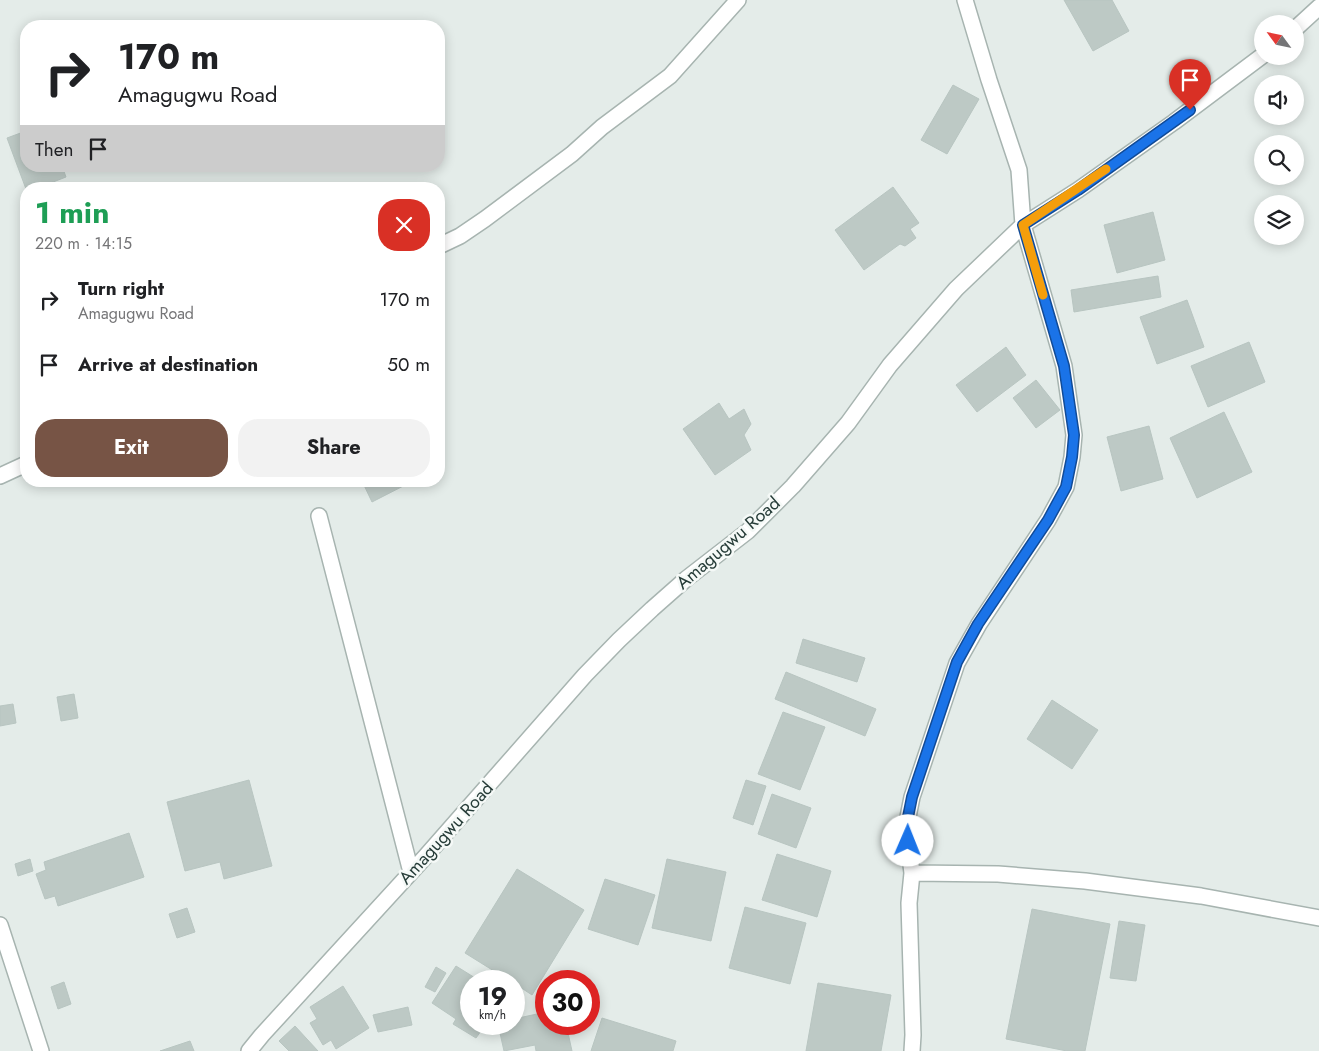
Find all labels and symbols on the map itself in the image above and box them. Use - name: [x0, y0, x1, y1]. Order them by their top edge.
- north arrow: [1254, 15, 1304, 65]
- pin: [1169, 59, 1211, 110]
- street label: Amagugwu Road: [670, 490, 786, 596]
- street label: Amagugwu Road: [393, 776, 499, 890]
- position arrow: [881, 814, 933, 866]
- speed limit sign: 30: [535, 970, 600, 1035]

